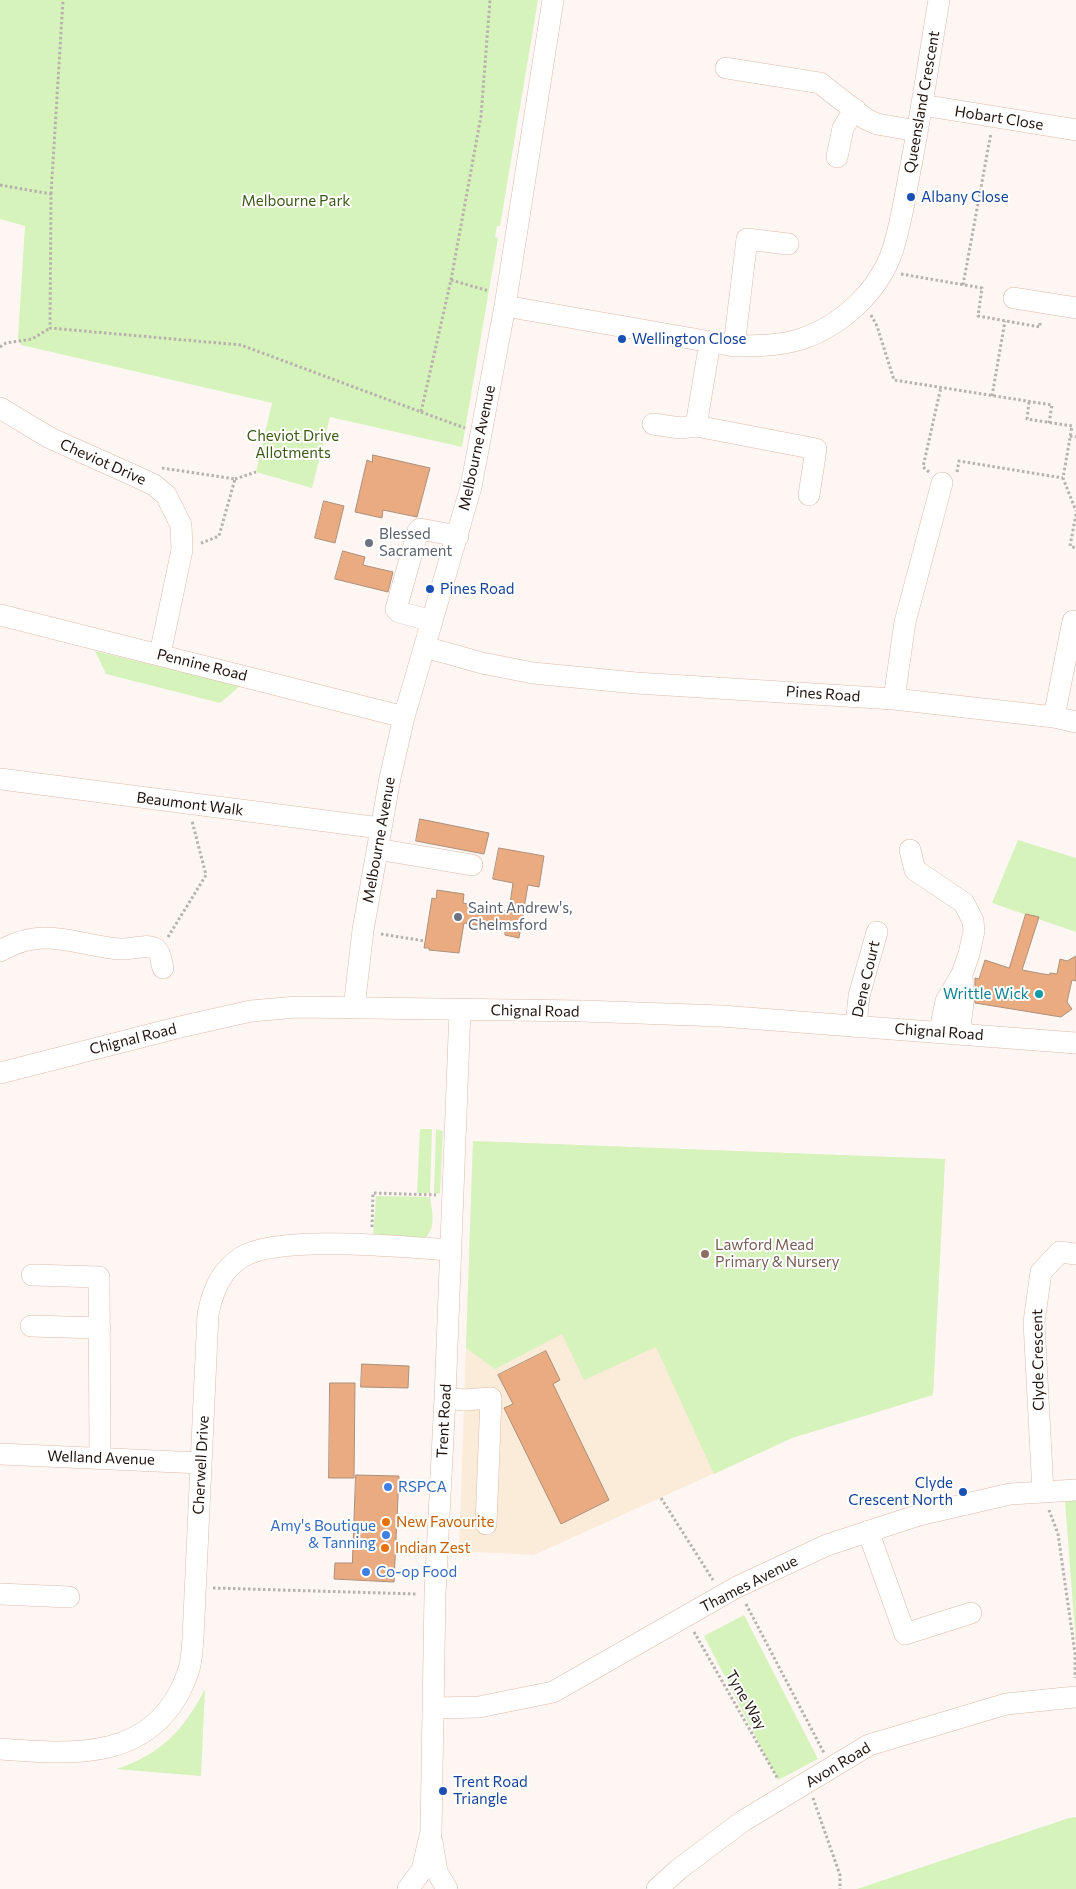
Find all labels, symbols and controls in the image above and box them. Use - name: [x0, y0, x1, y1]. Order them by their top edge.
- street label: Queensland Crescent: [901, 29, 943, 175]
- street label: Hobart Close: [953, 102, 1045, 134]
- place label: Albany Close: [921, 188, 1009, 206]
- marker: Albany Close: [905, 191, 917, 203]
- park label: Melbourne Park: [241, 192, 351, 210]
- place label: Wellington Close: [632, 330, 746, 348]
- marker: Wellington Close: [616, 333, 628, 345]
- street label: Melbourne Avenue: [455, 384, 499, 512]
- park label: Cheviot Drive Allotments: [247, 427, 339, 462]
- street label: Cheviot Drive: [57, 435, 149, 489]
- place label: Blessed Sacrament: [379, 525, 452, 560]
- marker: Blessed Sacrament: [363, 537, 375, 549]
- place label: Pines Road: [440, 580, 515, 598]
- marker: Pines Road: [424, 583, 436, 595]
- street label: Pennine Road: [155, 645, 249, 685]
- street label: Pines Road: [785, 682, 861, 706]
- street label: Melbourne Avenue: [359, 776, 399, 904]
- street label: Beaumont Walk: [135, 788, 245, 820]
- place label: Saint Andrew's, Chelmsford: [468, 899, 572, 934]
- marker: Saint Andrew's, Chelmsford: [452, 911, 464, 923]
- street label: Dene Court: [848, 939, 884, 1019]
- place label: Writtle Wick: [943, 985, 1029, 1003]
- marker: Writtle Wick: [1033, 988, 1045, 1000]
- street label: Chignal Road: [490, 1001, 580, 1021]
- street label: Chignal Road: [88, 1020, 178, 1058]
- street label: Chignal Road: [894, 1020, 984, 1044]
- place label: Lawford Mead Primary & Nursery: [715, 1236, 840, 1271]
- marker: Lawford Mead Primary & Nursery: [699, 1248, 711, 1260]
- street label: Clyde Crescent: [1028, 1309, 1048, 1411]
- street label: Trent Road: [433, 1383, 455, 1459]
- street label: Cherwell Drive: [189, 1415, 213, 1515]
- street label: Welland Avenue: [47, 1447, 155, 1469]
- place label: Clyde Crescent North: [848, 1474, 953, 1509]
- place label: RSPCA: [398, 1478, 447, 1496]
- marker: RSPCA: [382, 1481, 394, 1493]
- marker: Clyde Crescent North: [957, 1486, 969, 1498]
- place label: New Favourite: [396, 1513, 494, 1531]
- marker: New Favourite: [380, 1516, 392, 1528]
- place label: Amy's Boutique & Tanning: [270, 1517, 376, 1552]
- marker: Amy's Boutique & Tanning: [380, 1529, 392, 1541]
- place label: Indian Zest: [395, 1539, 471, 1557]
- marker: Indian Zest: [379, 1542, 391, 1554]
- street label: Thames Avenue: [697, 1552, 801, 1616]
- place label: Co-op Food: [376, 1563, 457, 1581]
- marker: Co-op Food: [360, 1566, 372, 1578]
- street label: Tyne Way: [722, 1667, 770, 1733]
- street label: Avon Road: [802, 1739, 874, 1791]
- place label: Trent Road Triangle: [453, 1773, 528, 1808]
- marker: Trent Road Triangle: [437, 1785, 449, 1797]

